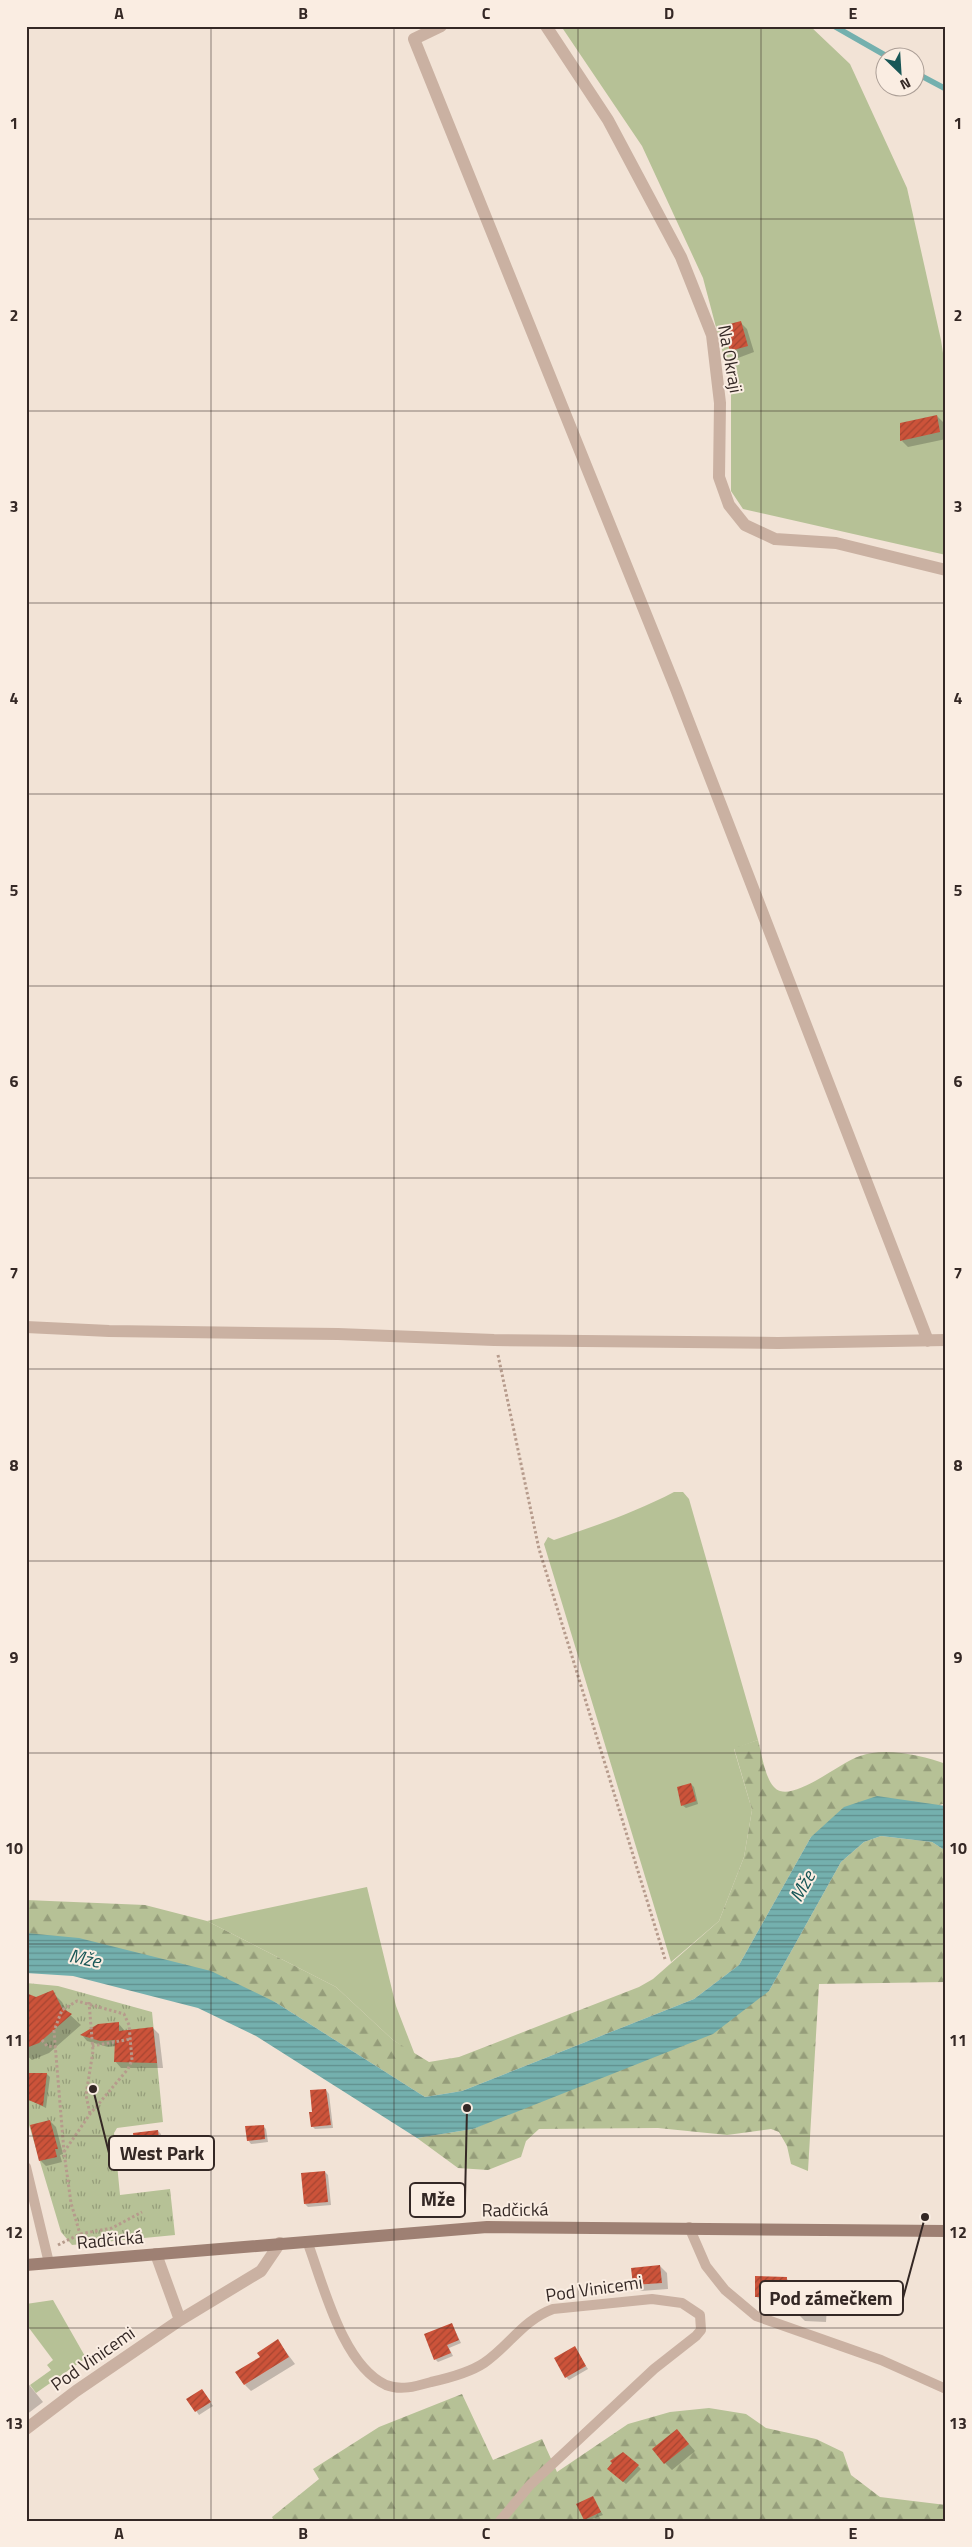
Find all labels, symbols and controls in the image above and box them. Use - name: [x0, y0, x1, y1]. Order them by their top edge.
- text: A: [114, 1, 124, 25]
- text: B: [298, 1, 308, 25]
- text: C: [482, 1, 491, 25]
- text: D: [664, 1, 674, 25]
- text: E: [849, 1, 858, 25]
- north arrow: [874, 48, 924, 98]
- text: N: [897, 73, 915, 96]
- text: 1: [10, 111, 18, 135]
- text: 1: [954, 111, 962, 135]
- text: 2: [10, 303, 18, 327]
- text: 2: [954, 303, 962, 327]
- street label: Na Okraji: [711, 323, 750, 395]
- text: 3: [10, 494, 18, 518]
- text: 3: [954, 494, 962, 518]
- text: 4: [10, 686, 19, 710]
- text: 4: [954, 686, 963, 710]
- text: 5: [10, 878, 19, 902]
- text: 5: [954, 878, 963, 902]
- text: 6: [10, 1069, 19, 1093]
- text: 6: [954, 1069, 963, 1093]
- text: 7: [10, 1261, 18, 1285]
- text: 7: [954, 1261, 962, 1285]
- text: 8: [10, 1453, 19, 1477]
- text: 8: [954, 1453, 963, 1477]
- text: 9: [10, 1645, 19, 1669]
- text: 9: [954, 1645, 963, 1669]
- text: 10: [5, 1836, 23, 1860]
- text: 10: [949, 1836, 967, 1860]
- water label: Mže: [781, 1864, 822, 1907]
- water label: Mže: [67, 1940, 104, 1975]
- text: 11: [5, 2028, 23, 2052]
- text: 11: [949, 2028, 967, 2052]
- callout: West Park: [109, 2136, 214, 2170]
- text: West Park: [120, 2138, 205, 2167]
- callout: Mže: [410, 2183, 465, 2217]
- text: Mže: [421, 2184, 456, 2213]
- street label: Radčická: [481, 2195, 549, 2224]
- text: 12: [5, 2220, 23, 2244]
- text: 12: [949, 2220, 967, 2244]
- street label: Radčická: [75, 2223, 144, 2256]
- street label: Pod Vinicemi: [544, 2268, 644, 2309]
- callout: Pod zámečkem: [760, 2281, 903, 2315]
- text: Pod zámečkem: [769, 2283, 893, 2312]
- street label: Pod Vinicemi: [45, 2320, 140, 2398]
- text: 13: [5, 2411, 23, 2435]
- text: 13: [949, 2411, 967, 2435]
- text: A: [114, 2521, 124, 2545]
- text: B: [298, 2521, 308, 2545]
- text: C: [482, 2521, 491, 2545]
- text: D: [664, 2521, 674, 2545]
- text: E: [849, 2521, 858, 2545]

